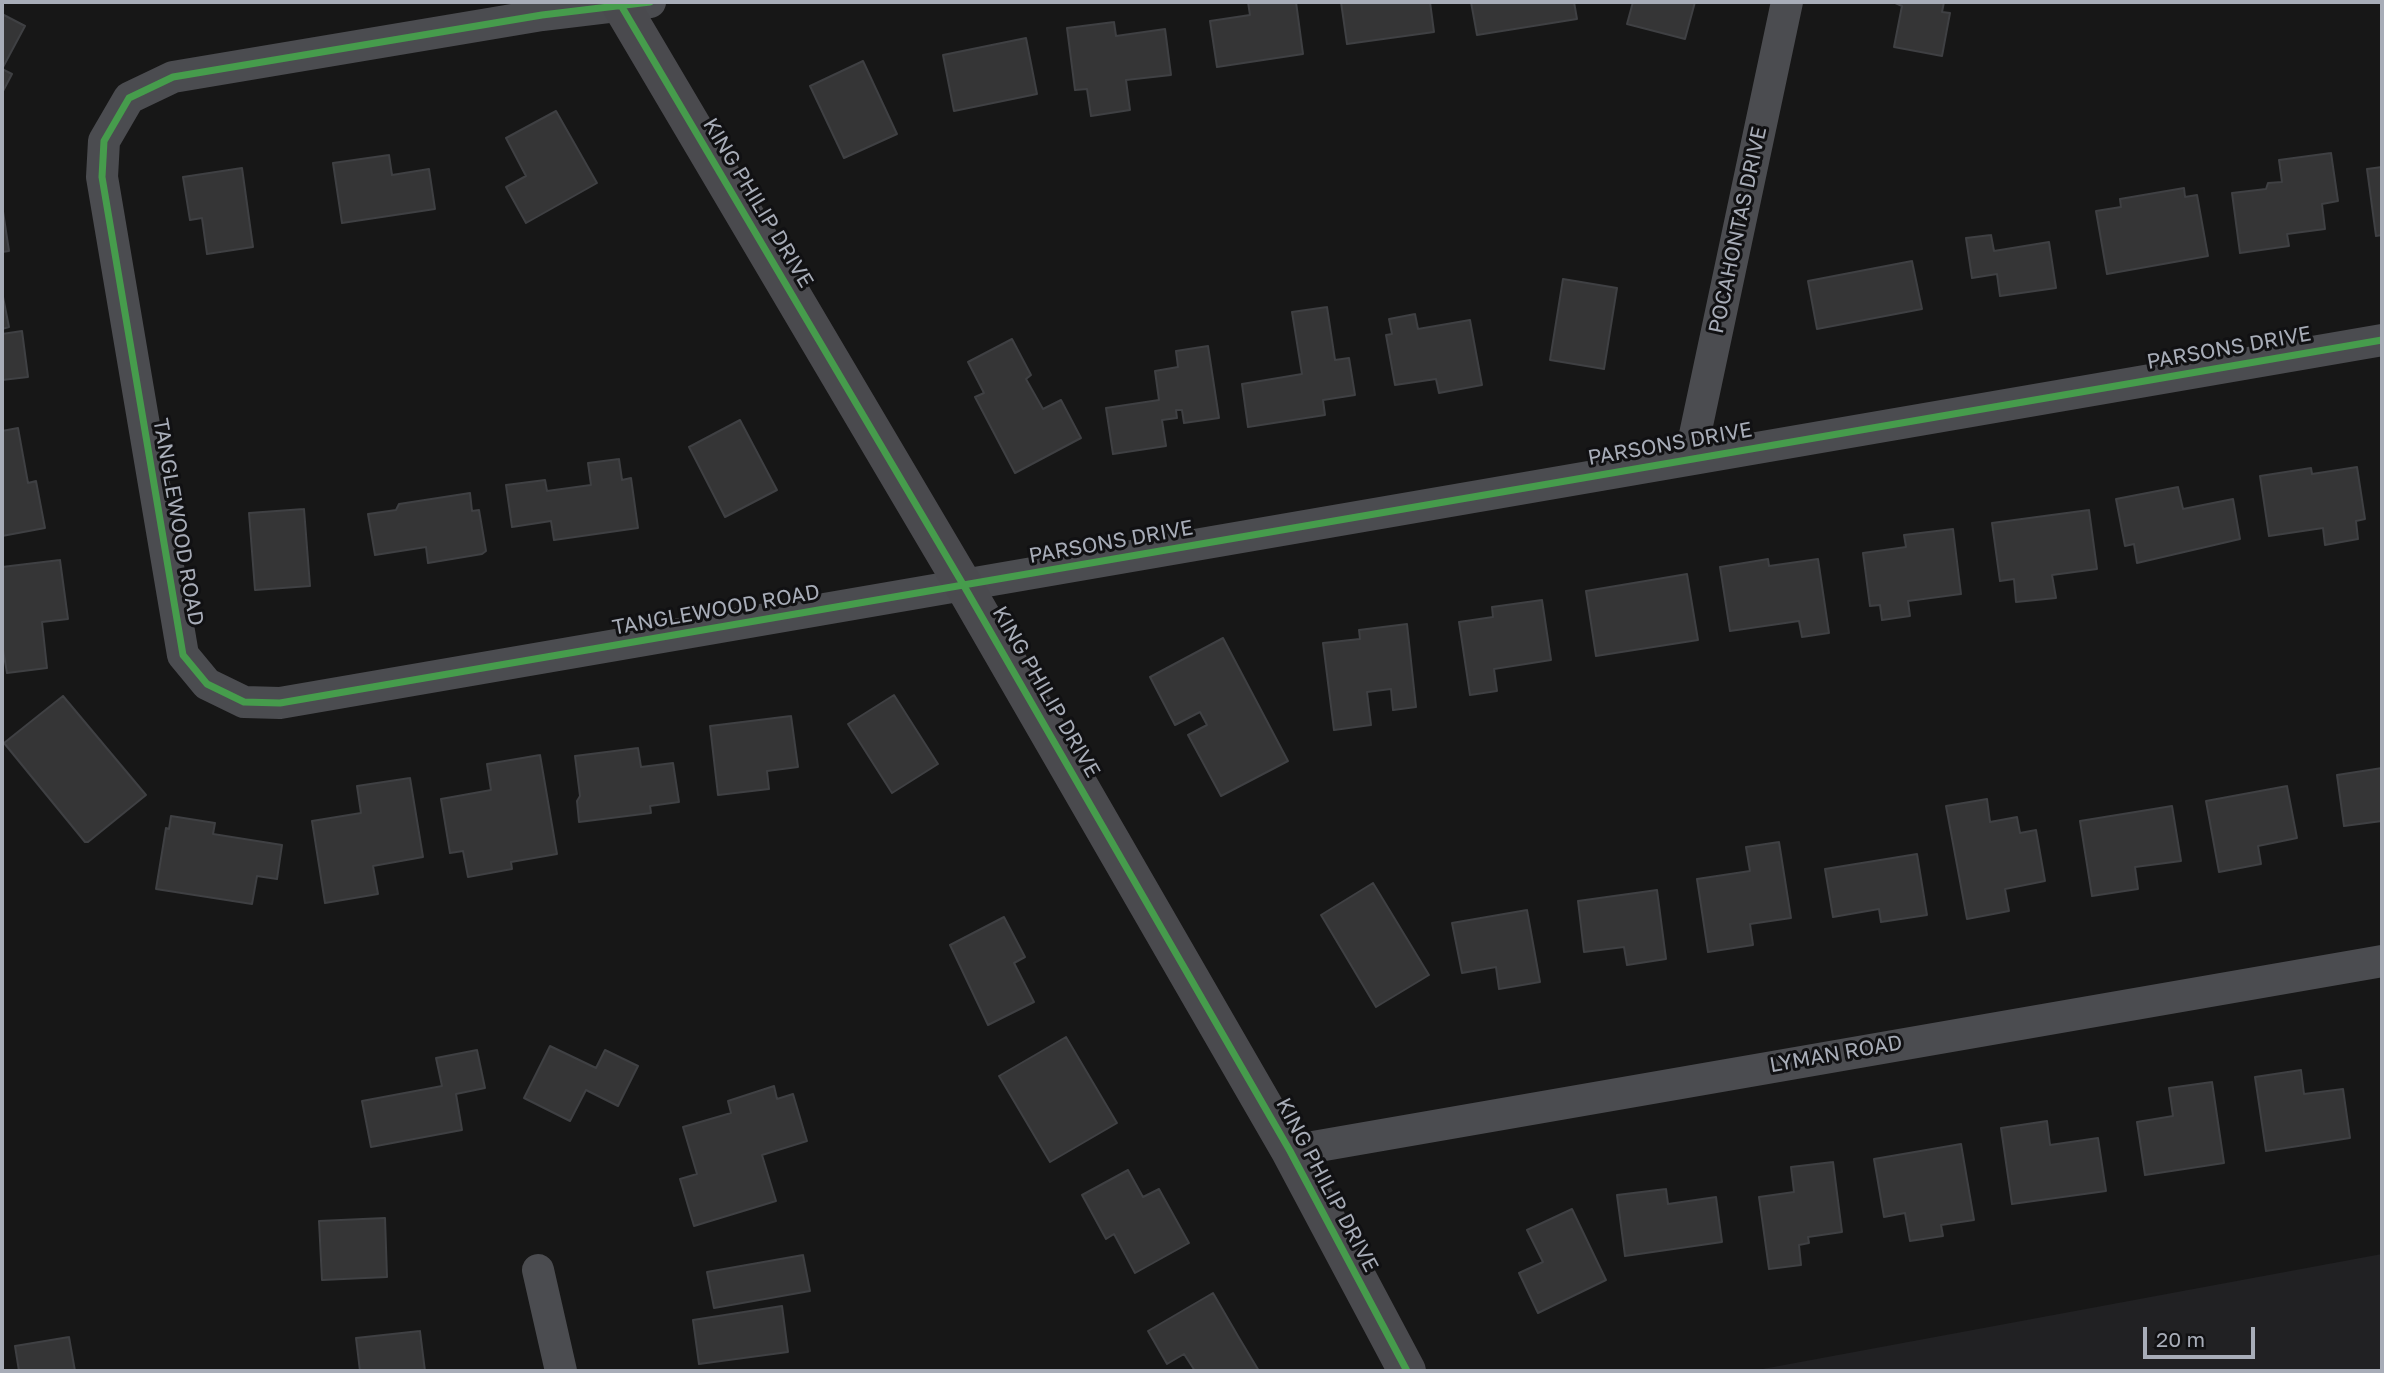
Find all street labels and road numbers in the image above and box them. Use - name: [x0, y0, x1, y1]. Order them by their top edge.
- street label: KING PHILIP DRIVE: [697, 114, 819, 292]
- street label: POCAHONTAS DRIVE: [1704, 124, 1772, 336]
- street label: PARSONS DRIVE: [2145, 321, 2313, 375]
- street label: TANGLEWOOD ROAD: [147, 416, 209, 628]
- street label: PARSONS DRIVE: [1586, 417, 1754, 471]
- street label: PARSONS DRIVE: [1027, 515, 1195, 569]
- street label: TANGLEWOOD ROAD: [610, 579, 822, 641]
- street label: KING PHILIP DRIVE: [987, 602, 1105, 782]
- street label: LYMAN ROAD: [1768, 1030, 1904, 1078]
- street label: KING PHILIP DRIVE: [1270, 1094, 1384, 1276]

